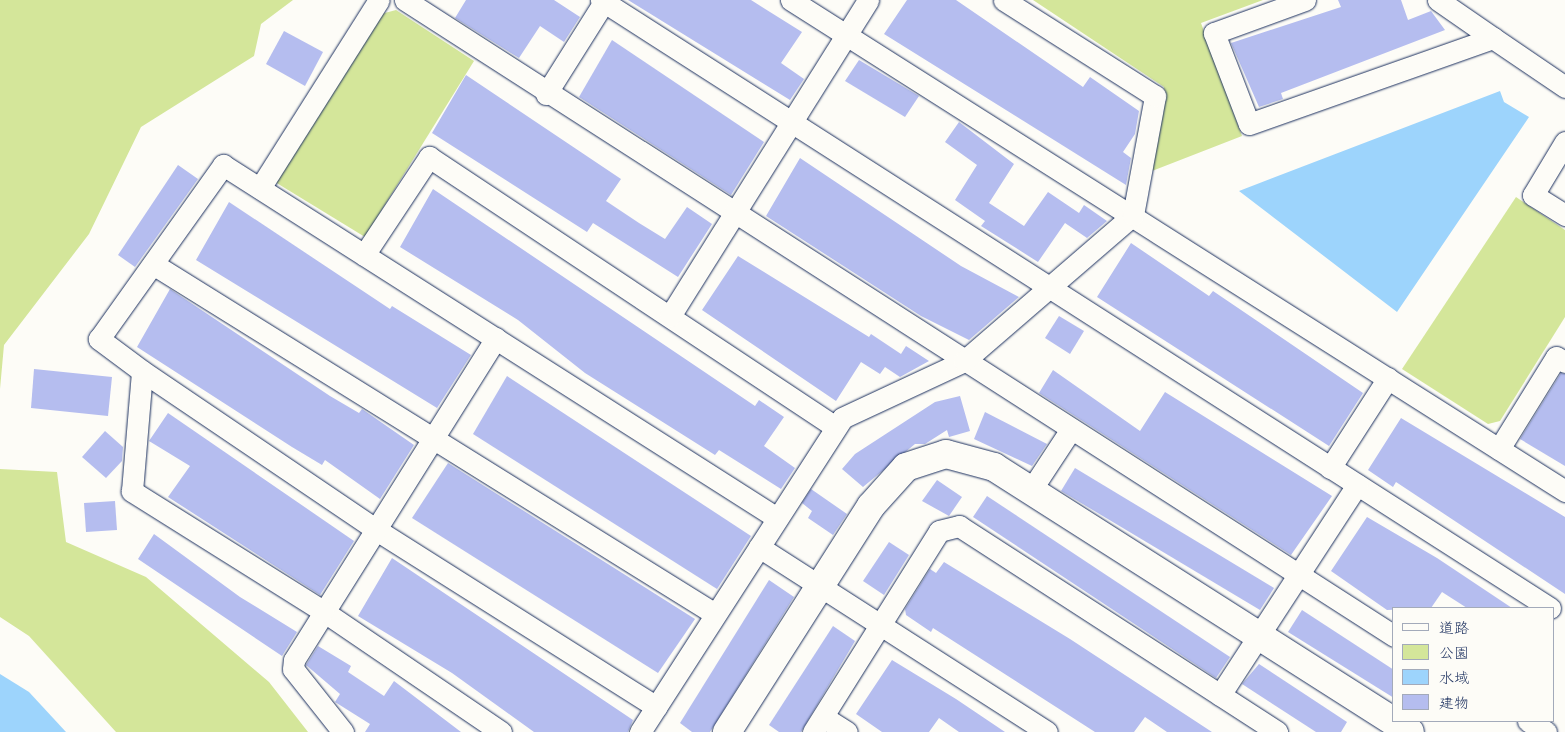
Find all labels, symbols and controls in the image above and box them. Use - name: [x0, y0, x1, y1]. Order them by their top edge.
- legend: [1392, 607, 1555, 722]
- text: 道路: [1439, 617, 1469, 638]
- text: 公園: [1439, 642, 1469, 663]
- text: 水域: [1439, 667, 1469, 688]
- text: 建物: [1439, 692, 1469, 713]

